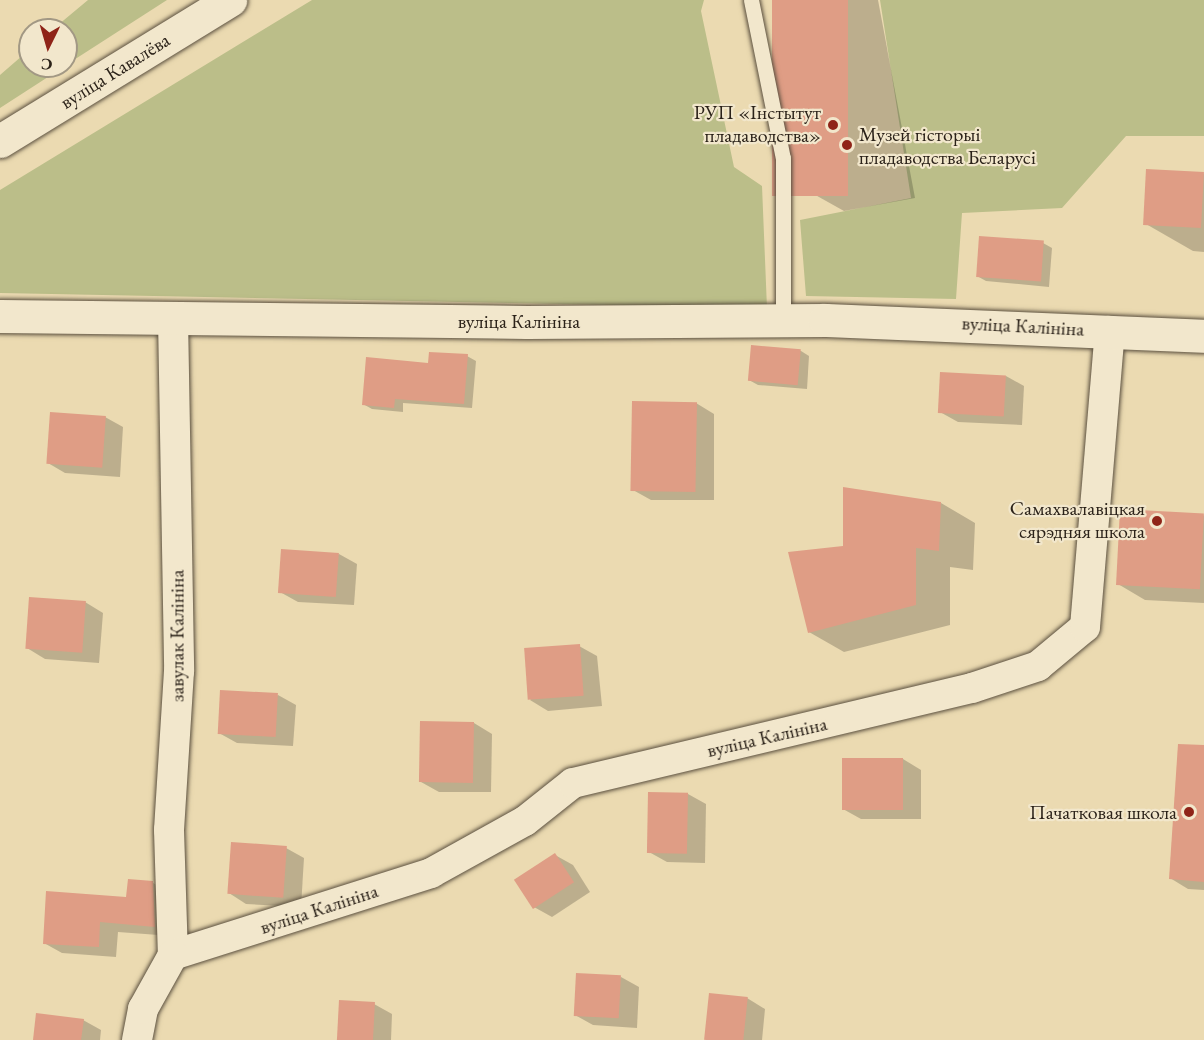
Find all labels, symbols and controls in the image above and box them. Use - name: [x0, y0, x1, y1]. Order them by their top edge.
- north arrow: [18, 18, 78, 78]
- street label: вуліца Кавалёва: [56, 28, 174, 114]
- text: С: [40, 53, 53, 75]
- place label: РУП «Інстытут пладаводства»: [694, 101, 821, 148]
- marker: РУП «Інстытут пладаводства»: [826, 118, 840, 132]
- place label: Музей гісторыі пладаводства Беларусі: [859, 122, 1036, 169]
- marker: Музей гісторыі пладаводства Беларусі: [840, 138, 854, 152]
- street label: вуліца Калініна: [458, 309, 580, 333]
- street label: вуліца Калініна: [961, 311, 1085, 341]
- place label: Самахвалавіцкая сярэдняя школа: [1010, 497, 1145, 544]
- marker: Самахвалавіцкая сярэдняя школа: [1150, 514, 1164, 528]
- street label: завулак Калініна: [165, 570, 189, 702]
- street label: вуліца Калініна: [705, 712, 829, 762]
- place label: Пачатковая школа: [1029, 800, 1177, 824]
- marker: Пачатковая школа: [1182, 805, 1196, 819]
- street label: вуліца Калініна: [257, 879, 381, 939]

